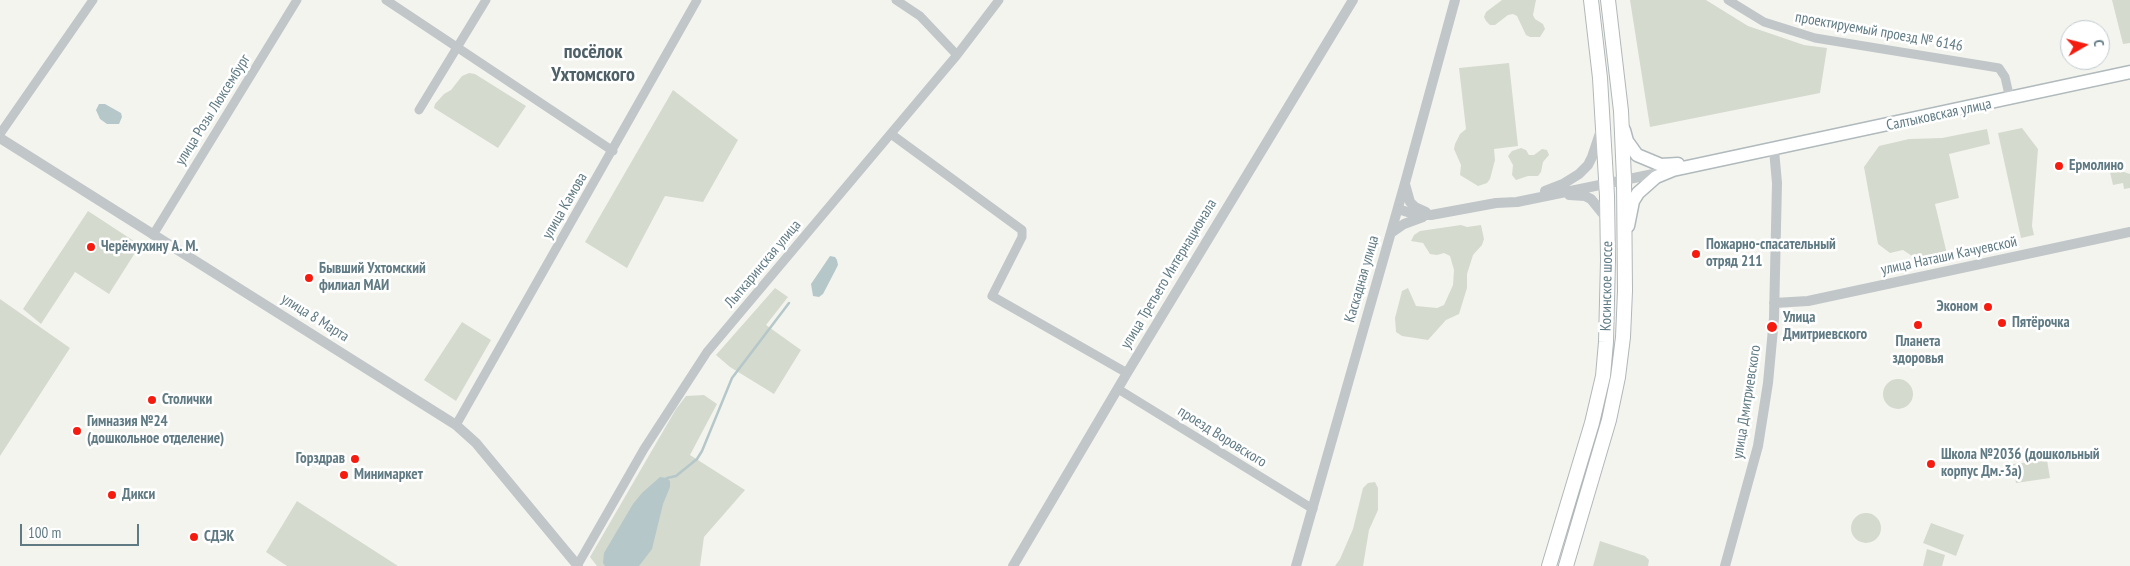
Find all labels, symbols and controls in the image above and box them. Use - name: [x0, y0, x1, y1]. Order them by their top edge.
- street label: проектируемый проезд № 6146: [1794, 8, 1964, 56]
- north arrow: [2060, 20, 2110, 70]
- text: С: [2090, 39, 2108, 47]
- district label: посёлок Ухтомского: [551, 40, 635, 87]
- street label: улица Розы Люксембург: [172, 51, 254, 169]
- street label: Салтыковская улица: [1885, 95, 1993, 135]
- place label: Ермолино: [2069, 157, 2124, 175]
- marker: Ермолино: [2053, 160, 2065, 172]
- street label: улица Камова: [539, 170, 591, 242]
- street label: улица Третьего Интернационала: [1117, 196, 1221, 352]
- street label: Лыткаринская улица: [721, 217, 805, 311]
- street label: улица Наташи Качуевской: [1879, 233, 2019, 279]
- street label: Каскадная улица: [1341, 234, 1383, 324]
- place label: Пожарно-спасательный отряд 211: [1706, 236, 1836, 271]
- place label: Черёмухину А. М.: [101, 238, 199, 256]
- marker: Черёмухину А. М.: [85, 241, 97, 253]
- street label: Косинское шоссе: [1597, 241, 1617, 331]
- marker: Пожарно-спасательный отряд 211: [1690, 248, 1702, 260]
- place label: Бывший Ухтомский филиал МАИ: [319, 260, 426, 295]
- marker: Бывший Ухтомский филиал МАИ: [303, 272, 315, 284]
- street label: улица 8 Марта: [278, 290, 352, 346]
- place label: Эконом: [1937, 298, 1978, 316]
- marker: Эконом: [1982, 301, 1994, 313]
- place label: Улица Дмитриевского: [1783, 309, 1867, 344]
- place label: Пятёрочка: [2012, 314, 2070, 332]
- marker: Пятёрочка: [1996, 317, 2008, 329]
- marker: Планета здоровья: [1912, 319, 1924, 331]
- marker: Улица Дмитриевского: [1765, 320, 1779, 334]
- place label: Планета здоровья: [1892, 333, 1944, 368]
- street label: улица Дмитриевского: [1729, 344, 1765, 460]
- place label: Столички: [162, 391, 212, 409]
- marker: Столички: [146, 394, 158, 406]
- street label: проезд Воровского: [1174, 402, 1270, 472]
- place label: Гимназия №24 (дошкольное отделение): [87, 413, 224, 448]
- marker: Гимназия №24 (дошкольное отделение): [71, 425, 83, 437]
- place label: Школа №2036 (дошкольный корпус Дм.-3а): [1941, 446, 2100, 481]
- place label: Горздрав: [296, 450, 345, 468]
- marker: Горздрав: [349, 453, 361, 465]
- marker: Школа №2036 (дошкольный корпус Дм.-3а): [1925, 458, 1937, 470]
- place label: Минимаркет: [354, 466, 423, 484]
- marker: Минимаркет: [338, 469, 350, 481]
- place label: Дикси: [122, 486, 155, 504]
- marker: Дикси: [106, 489, 118, 501]
- scale bar: [22, 514, 141, 546]
- text: 100 m: [28, 523, 61, 542]
- place label: СДЭК: [204, 528, 234, 546]
- marker: СДЭК: [188, 531, 200, 543]

